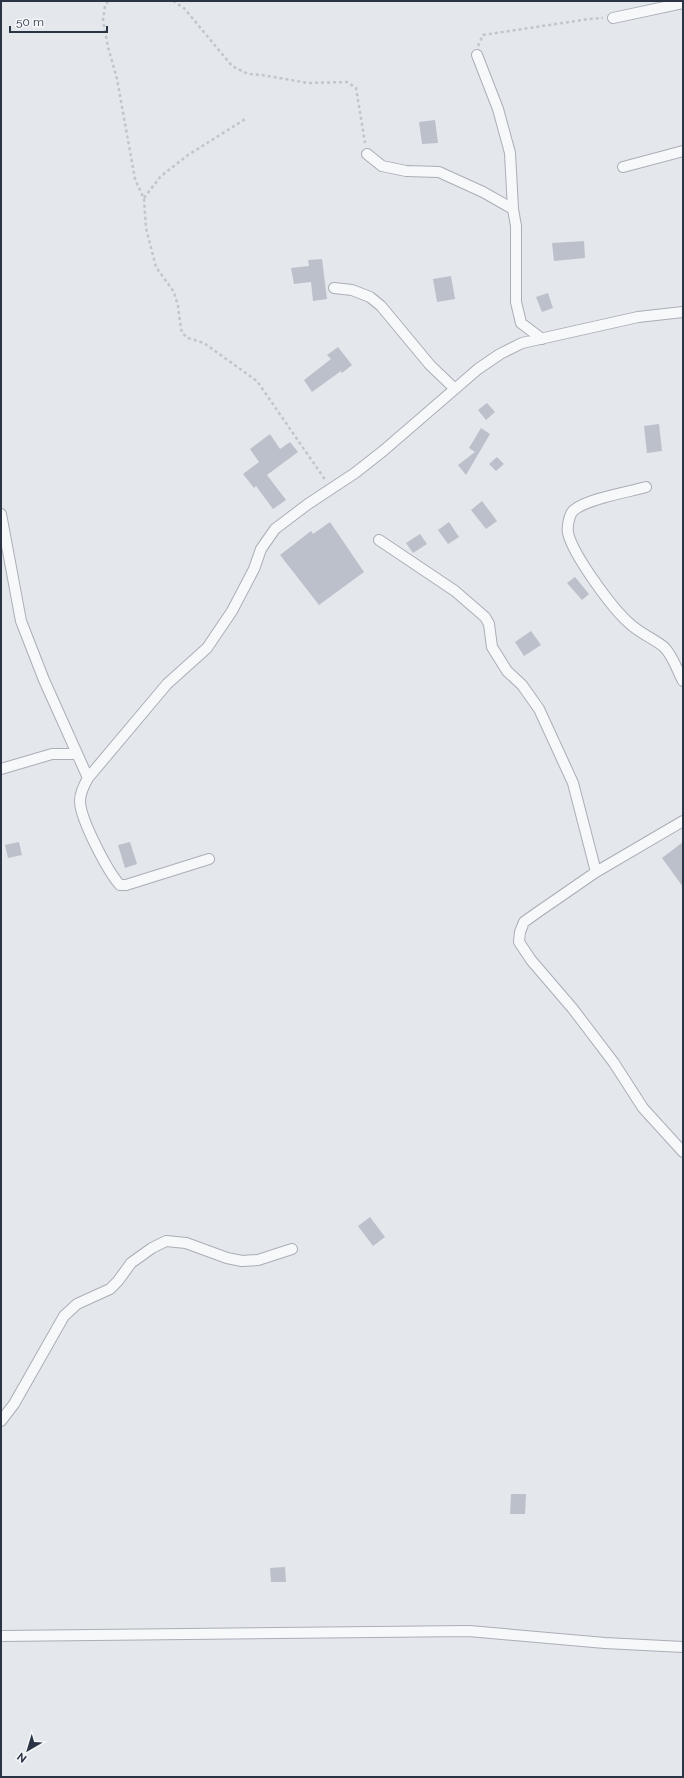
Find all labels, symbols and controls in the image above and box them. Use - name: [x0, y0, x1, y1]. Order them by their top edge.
- scale bar: [10, 8, 107, 34]
- text: 50 m: [16, 15, 44, 29]
- north arrow: [8, 1730, 48, 1770]
- text: N: [15, 1750, 29, 1765]

